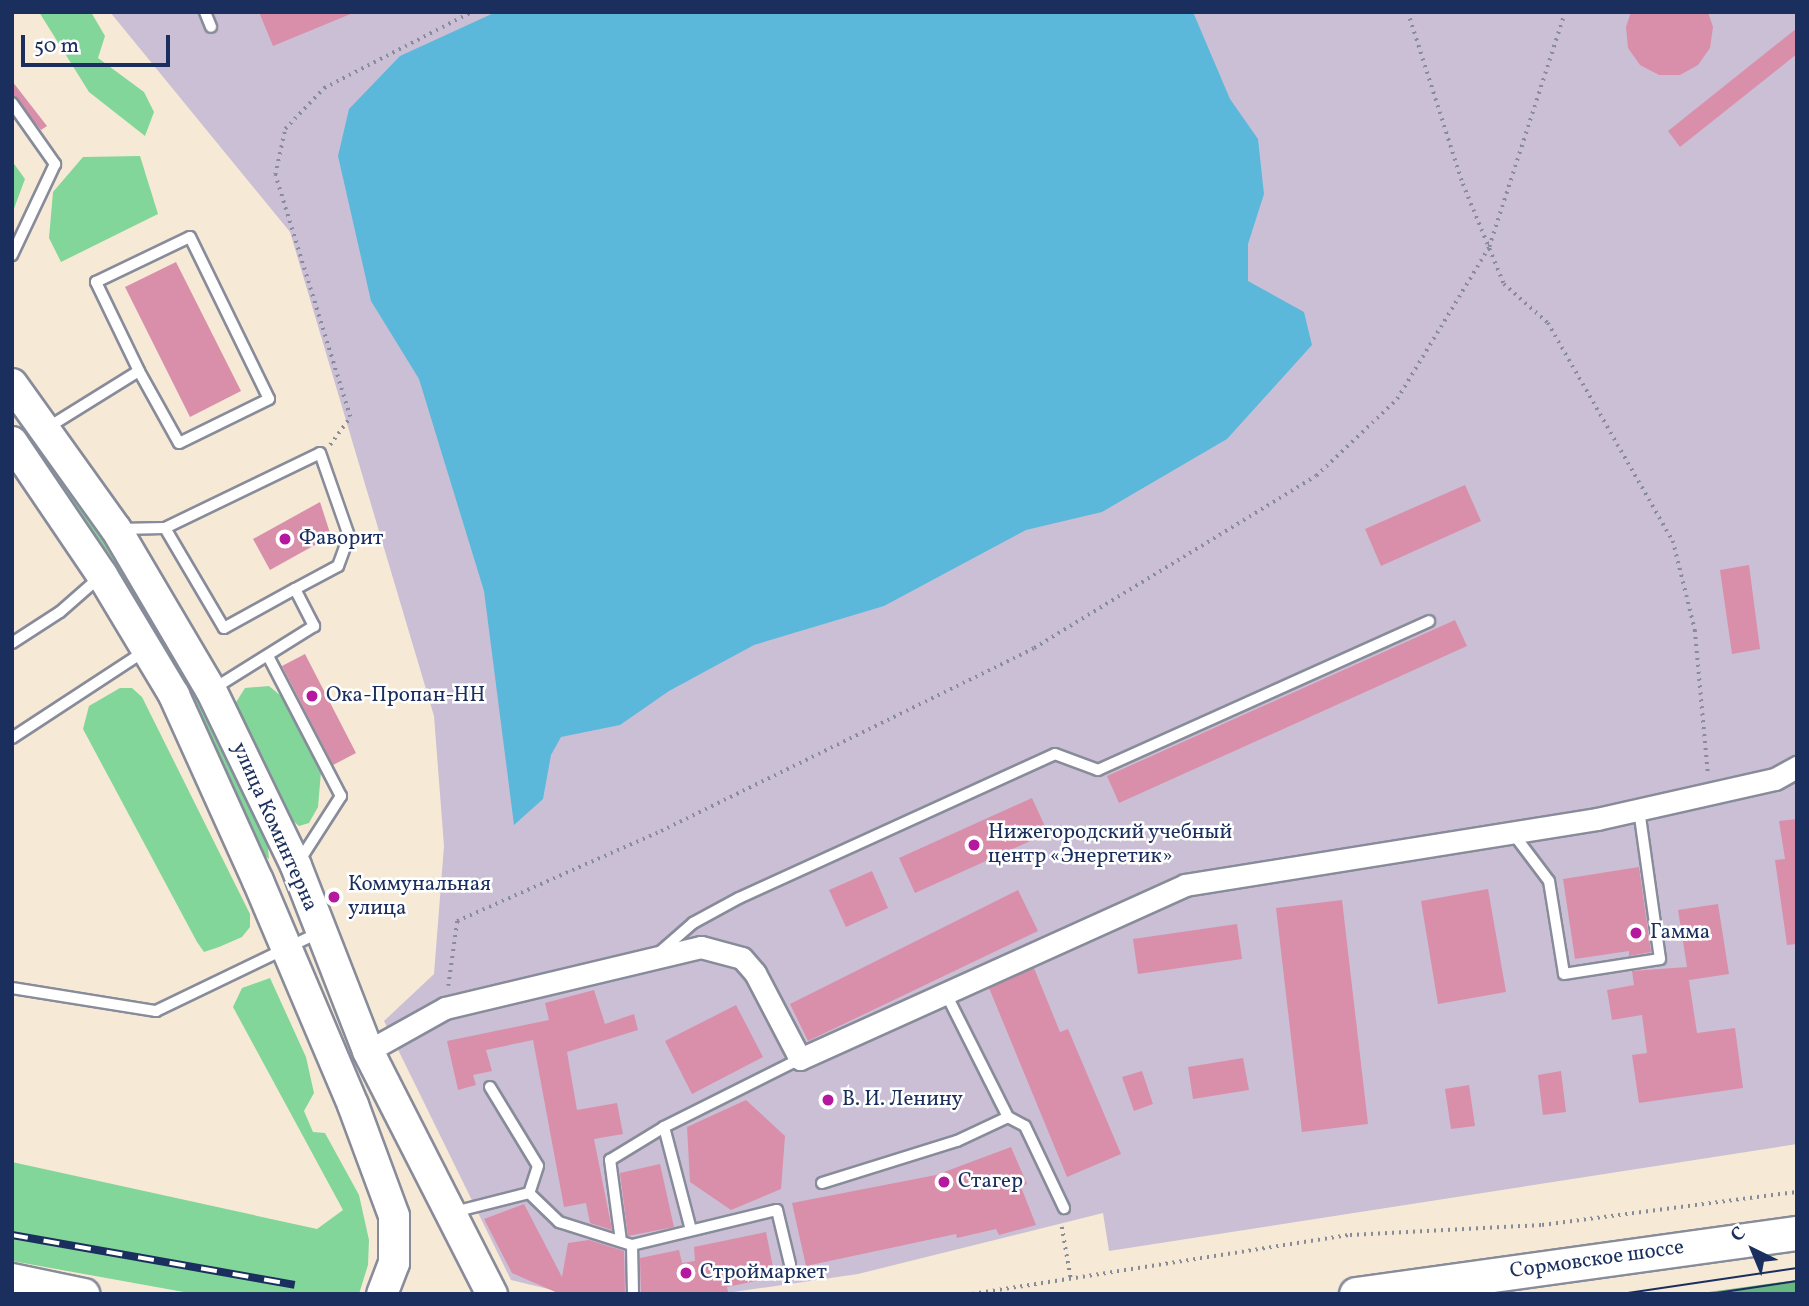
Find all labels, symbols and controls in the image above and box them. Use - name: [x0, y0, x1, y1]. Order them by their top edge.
- scale bar: [24, 21, 173, 65]
- text: 50 m: [34, 32, 79, 61]
- place label: Фаворит: [299, 526, 383, 552]
- marker: Фаворит: [277, 531, 293, 547]
- place label: Ока-Пропан-НН: [326, 683, 485, 709]
- marker: Ока-Пропан-НН: [304, 688, 320, 704]
- street label: улица Коминтерна: [225, 738, 323, 916]
- place label: Нижегородский учебный центр «Энергетик»: [988, 820, 1233, 870]
- marker: Нижегородский учебный центр «Энергетик»: [966, 837, 982, 853]
- place label: Коммунальная улица: [348, 872, 491, 922]
- marker: Коммунальная улица: [326, 889, 342, 905]
- place label: Гамма: [1650, 920, 1710, 946]
- marker: Гамма: [1628, 925, 1644, 941]
- place label: В. И. Ленину: [842, 1087, 963, 1113]
- marker: В. И. Ленину: [820, 1092, 836, 1108]
- place label: Стагер: [958, 1169, 1023, 1195]
- marker: Стагер: [936, 1174, 952, 1190]
- north arrow: [1718, 1215, 1788, 1285]
- text: С: [1725, 1221, 1752, 1248]
- street label: Сормовское шоссе: [1508, 1235, 1686, 1285]
- place label: Строймаркет: [700, 1260, 827, 1286]
- marker: Строймаркет: [678, 1265, 694, 1281]

